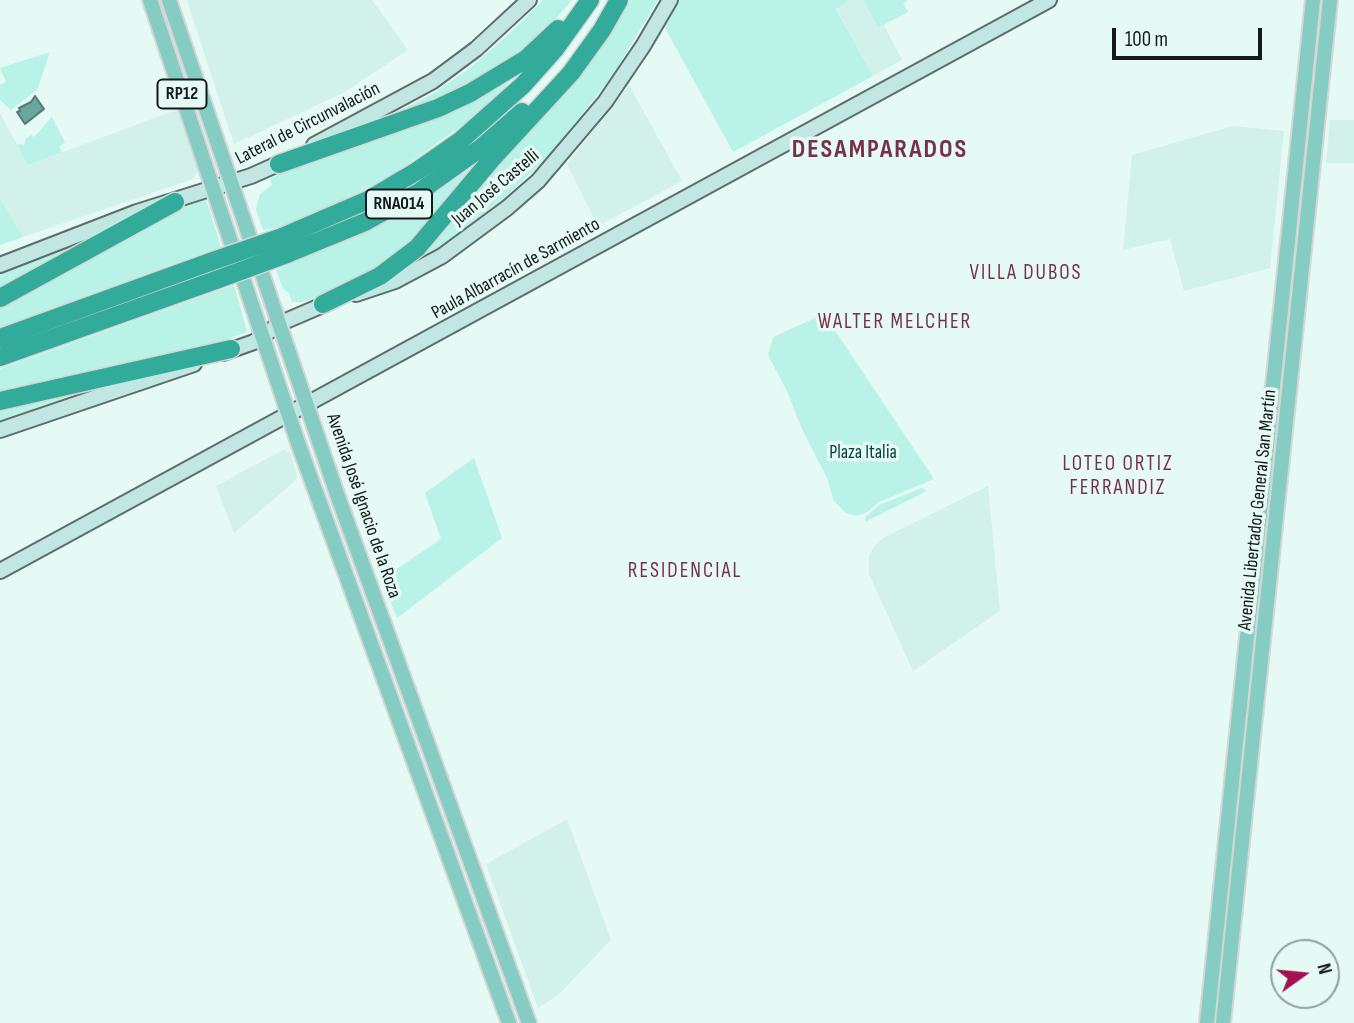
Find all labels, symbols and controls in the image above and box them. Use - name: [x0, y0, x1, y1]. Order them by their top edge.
- scale bar: [1116, 14, 1266, 58]
- text: 100 m: [1125, 27, 1168, 52]
- street label: Lateral de Circunvalación: [232, 78, 384, 170]
- road number: RP12: [158, 80, 206, 108]
- district label: DESAMPARADOS: [793, 134, 967, 166]
- street label: Juan José Castelli: [448, 145, 544, 231]
- road number: RNA014: [366, 190, 432, 218]
- street label: Paula Albarracín de Sarmiento: [428, 213, 604, 325]
- district label: VILLA DUBOS: [971, 261, 1081, 287]
- district label: WALTER MELCHER: [819, 310, 971, 336]
- street label: Avenida Libertador General San Martín: [1234, 388, 1282, 632]
- street label: Avenida José Ignacio de la Roza: [321, 411, 405, 601]
- park label: Plaza Italia: [829, 442, 897, 464]
- district label: LOTEO ORTIZ FERRANDIZ: [1064, 452, 1172, 502]
- district label: RESIDENCIAL: [629, 559, 741, 585]
- north arrow: [1270, 939, 1340, 1009]
- text: N: [1311, 961, 1336, 977]

